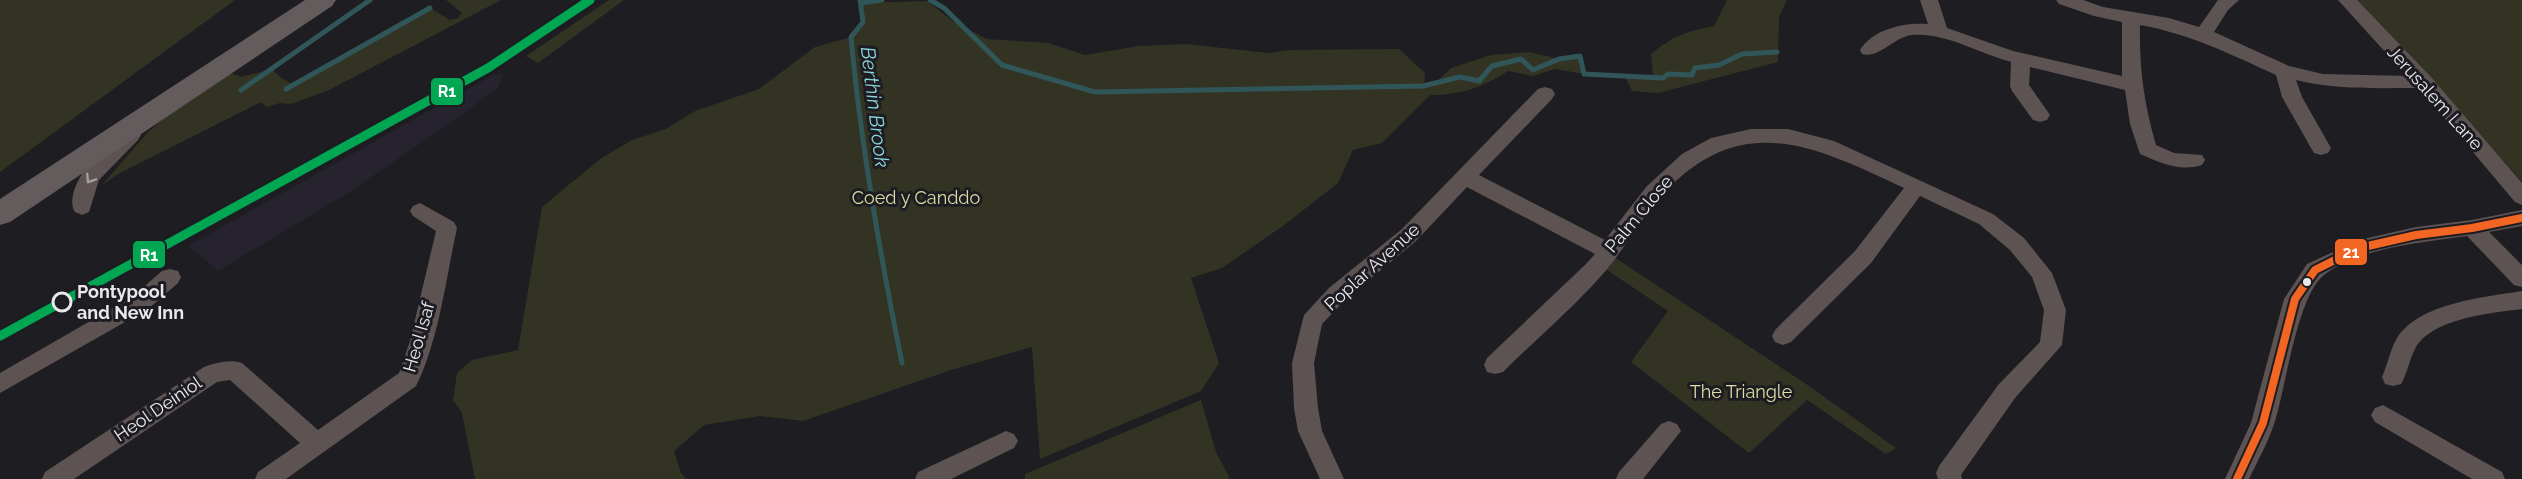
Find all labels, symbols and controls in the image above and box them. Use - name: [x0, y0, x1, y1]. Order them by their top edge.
- street label: Jerusalem Lane: [2383, 41, 2488, 154]
- water label: Berthin Brook: [856, 45, 894, 169]
- line badge: R1: [430, 77, 464, 106]
- text: R1: [438, 82, 456, 101]
- street label: Palm Close: [1600, 171, 1677, 256]
- one-way arrow: [86, 173, 98, 183]
- park label: Coed y Canddo: [852, 187, 981, 208]
- street label: Poplar Avenue: [1320, 218, 1424, 315]
- line badge: 21: [2334, 238, 2368, 266]
- line badge: R1: [132, 240, 166, 269]
- text: 21: [2343, 243, 2360, 262]
- text: R1: [140, 246, 158, 265]
- unlabelled marker: [2301, 276, 2313, 288]
- place label: Pontypool and New Inn: [77, 281, 184, 323]
- marker: Pontypool and New Inn: [52, 292, 72, 312]
- street label: Heol Isaf: [398, 298, 439, 374]
- street label: Heol Deiniol: [110, 372, 205, 445]
- park label: The Triangle: [1690, 381, 1793, 402]

